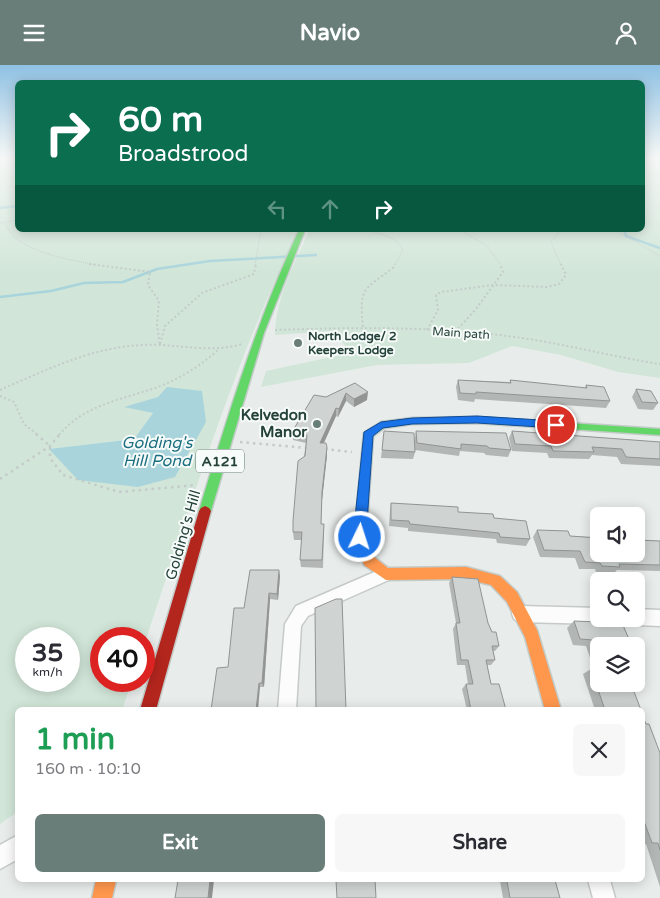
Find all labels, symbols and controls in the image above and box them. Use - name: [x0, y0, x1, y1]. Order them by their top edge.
- icon: menu: [20, 19, 48, 47]
- icon: person: [612, 19, 640, 47]
- text: Navio: [300, 20, 360, 46]
- text: 60 m: [118, 99, 203, 141]
- icon: right: [35, 100, 100, 165]
- text: Broadstrood: [118, 141, 248, 167]
- icon: left: [263, 195, 291, 223]
- icon: ahead: [316, 195, 344, 223]
- icon: right: [369, 195, 397, 223]
- street label: Main path: [432, 324, 490, 342]
- place label: North Lodge/ 2 Keepers Lodge: [308, 329, 397, 358]
- marker: North Lodge/ 2 Keepers Lodge: [292, 337, 304, 349]
- pin: [535, 404, 577, 446]
- place label: Kelvedon Manor: [241, 406, 307, 441]
- icon: arrive: [542, 411, 570, 439]
- marker: Kelvedon Manor: [311, 418, 323, 430]
- water label: Golding's Hill Pond: [122, 433, 194, 471]
- road number: A121: [196, 449, 244, 473]
- street label: Golding's Hill: [162, 488, 204, 582]
- map controls: [590, 507, 645, 692]
- button: sound: [590, 507, 645, 562]
- position arrow: [333, 510, 385, 562]
- button: search: [590, 572, 645, 627]
- speed limit sign: 40: [90, 627, 155, 692]
- button: layers: [590, 637, 645, 692]
- text: 35: [32, 638, 63, 668]
- text: km/h: [32, 665, 63, 679]
- text: 1 min: [35, 721, 115, 758]
- button: close: [573, 724, 625, 776]
- text: 160 m · 10:10: [35, 759, 141, 779]
- button: Exit: [35, 814, 325, 872]
- button: Share: [335, 814, 625, 872]

